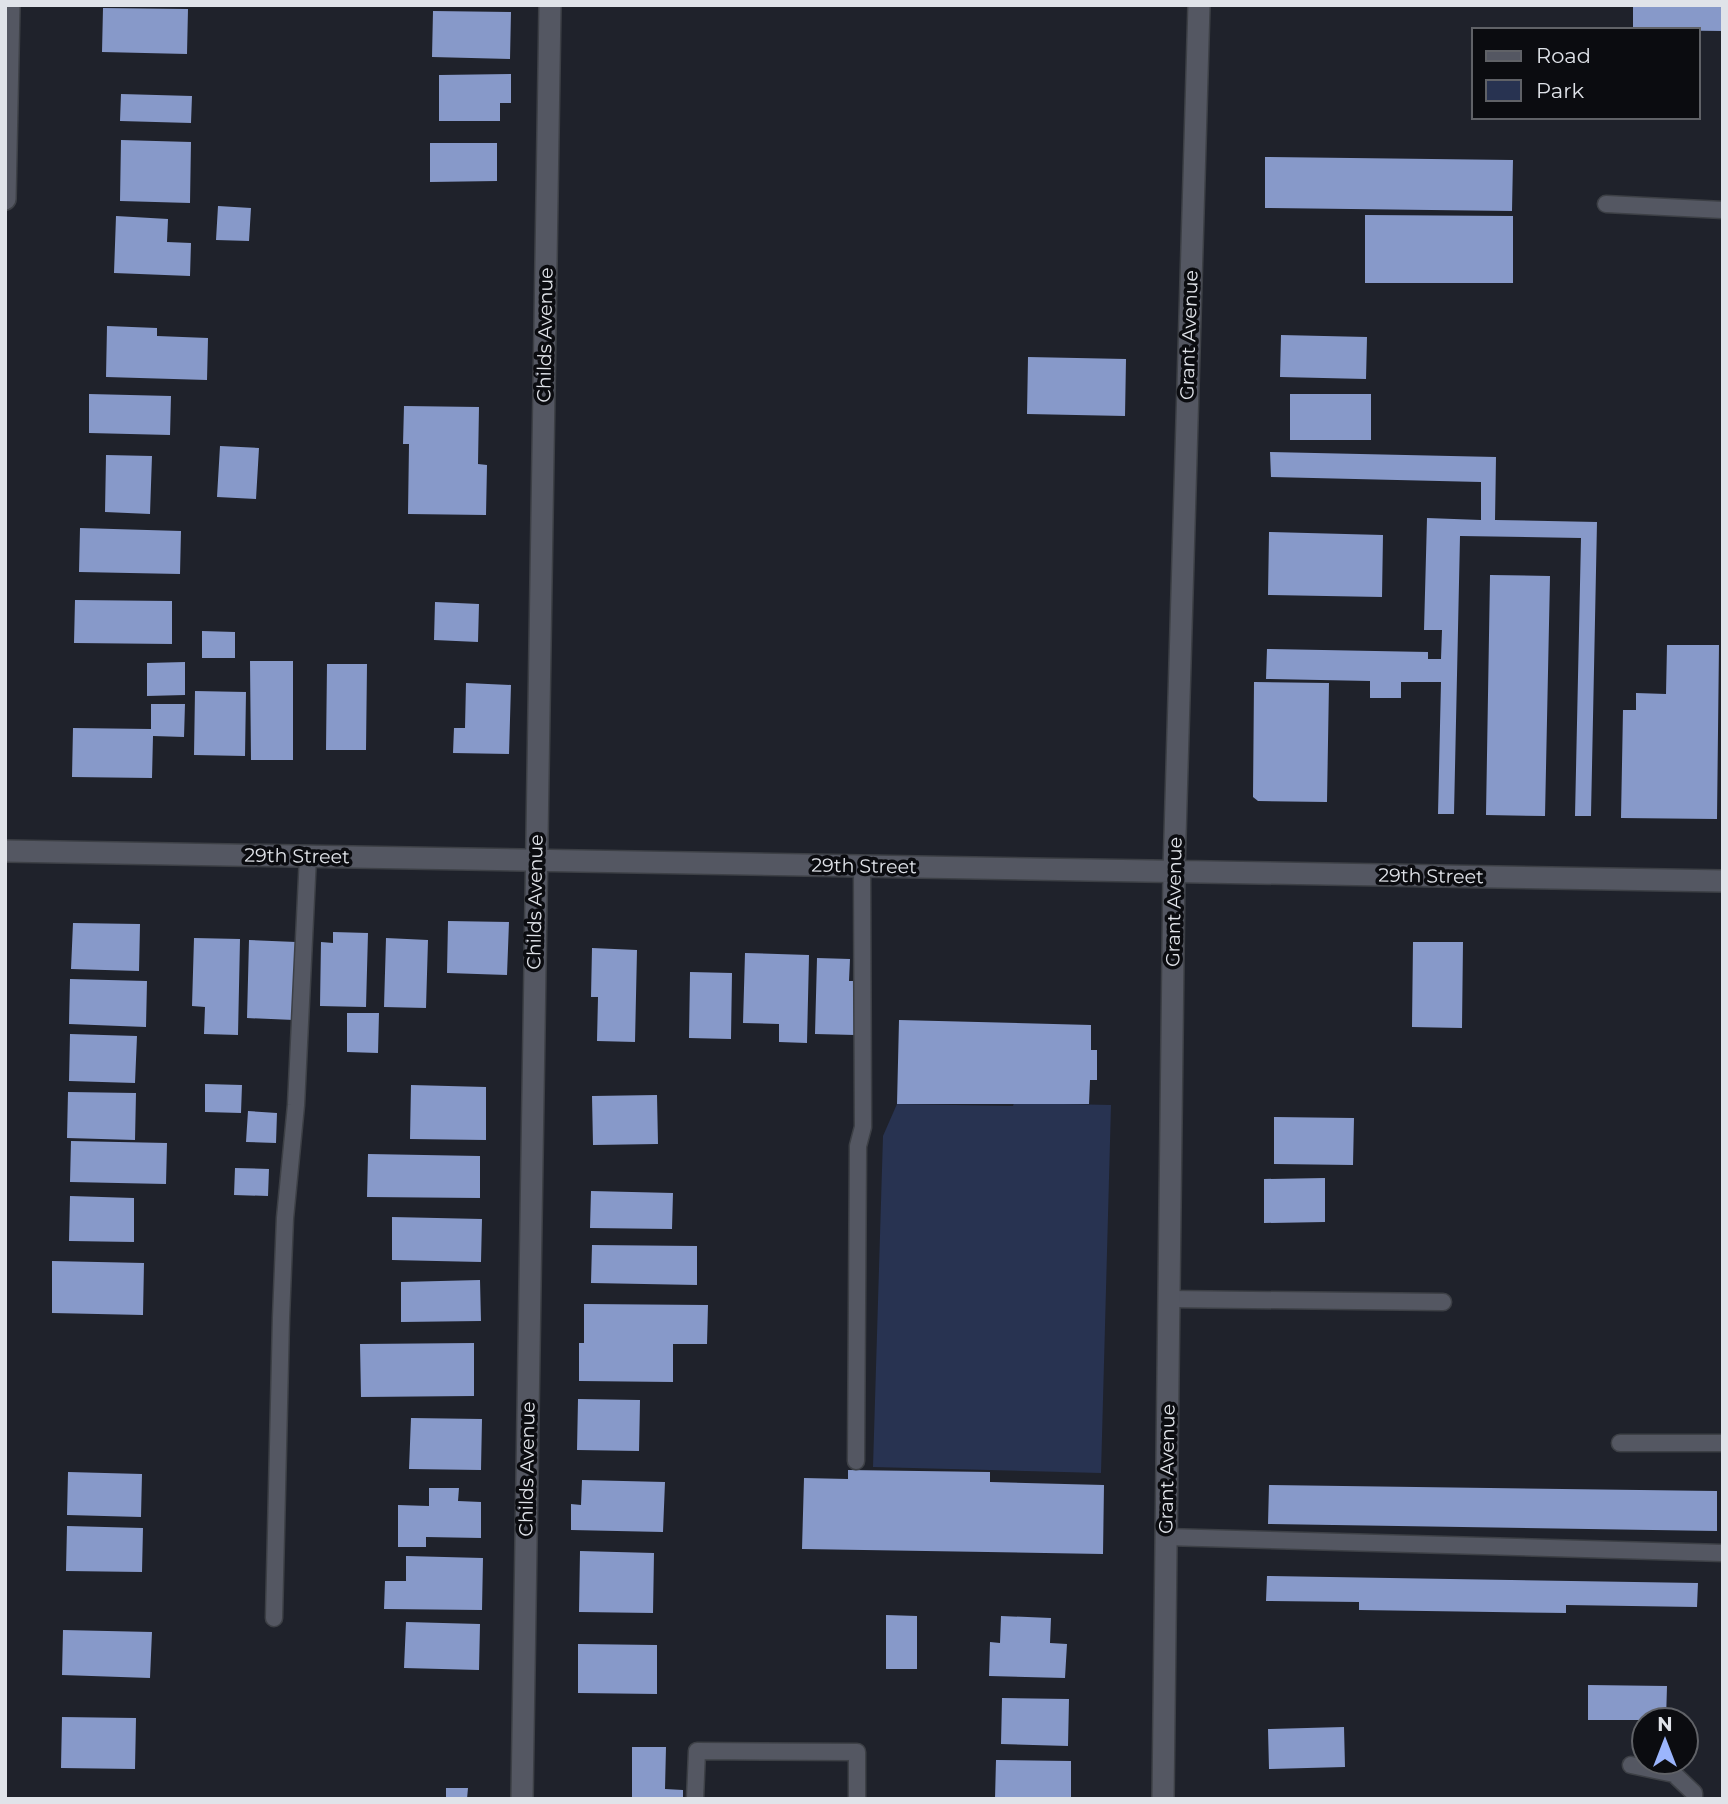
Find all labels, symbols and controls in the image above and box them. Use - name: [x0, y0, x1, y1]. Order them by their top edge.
- legend: [1472, 28, 1700, 119]
- text: Road: [1536, 43, 1591, 68]
- text: Park: [1536, 78, 1584, 103]
- street label: Childs Avenue: [532, 267, 558, 403]
- street label: Grant Avenue: [1175, 270, 1203, 400]
- street label: Childs Avenue: [522, 834, 548, 970]
- street label: Grant Avenue: [1161, 837, 1187, 967]
- street label: 29th Street: [244, 844, 350, 868]
- street label: 29th Street: [811, 854, 917, 878]
- street label: 29th Street: [1378, 864, 1484, 888]
- street label: Childs Avenue: [514, 1401, 540, 1537]
- street label: Grant Avenue: [1154, 1404, 1180, 1534]
- north arrow: [1630, 1706, 1700, 1776]
- text: N: [1657, 1713, 1673, 1736]

